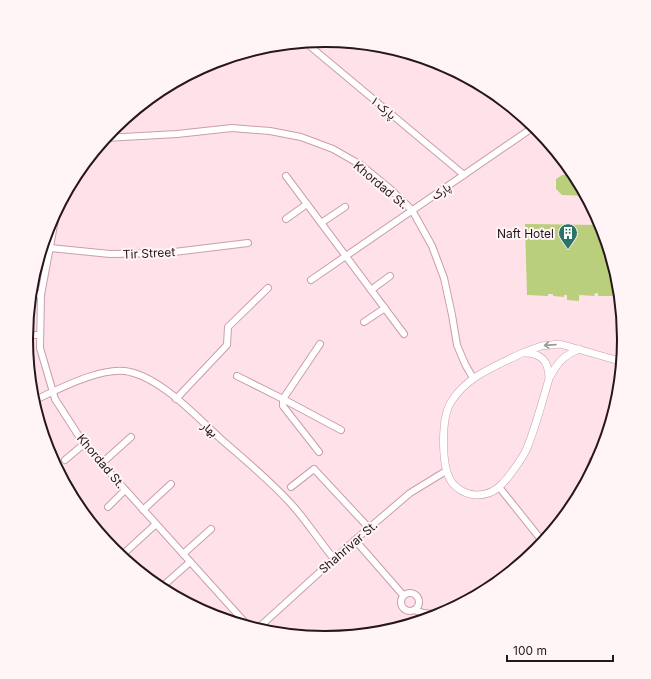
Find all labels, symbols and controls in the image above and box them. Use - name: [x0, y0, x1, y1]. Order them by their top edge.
- street label: پارک ۱: [368, 94, 399, 123]
- street label: Khordad St.: [351, 158, 411, 212]
- street label: پارک: [428, 179, 454, 204]
- building icon: Naft Hotel: [557, 222, 579, 250]
- place label: Naft Hotel: [497, 226, 554, 241]
- street label: Tir Street: [122, 244, 176, 262]
- one-way arrow: [544, 342, 557, 349]
- street label: بهار: [197, 417, 221, 441]
- street label: Khordad St.: [74, 431, 128, 491]
- street label: Shahrivar St.: [316, 518, 380, 576]
- scale bar: [507, 637, 613, 663]
- text: 100 m: [513, 643, 547, 658]

